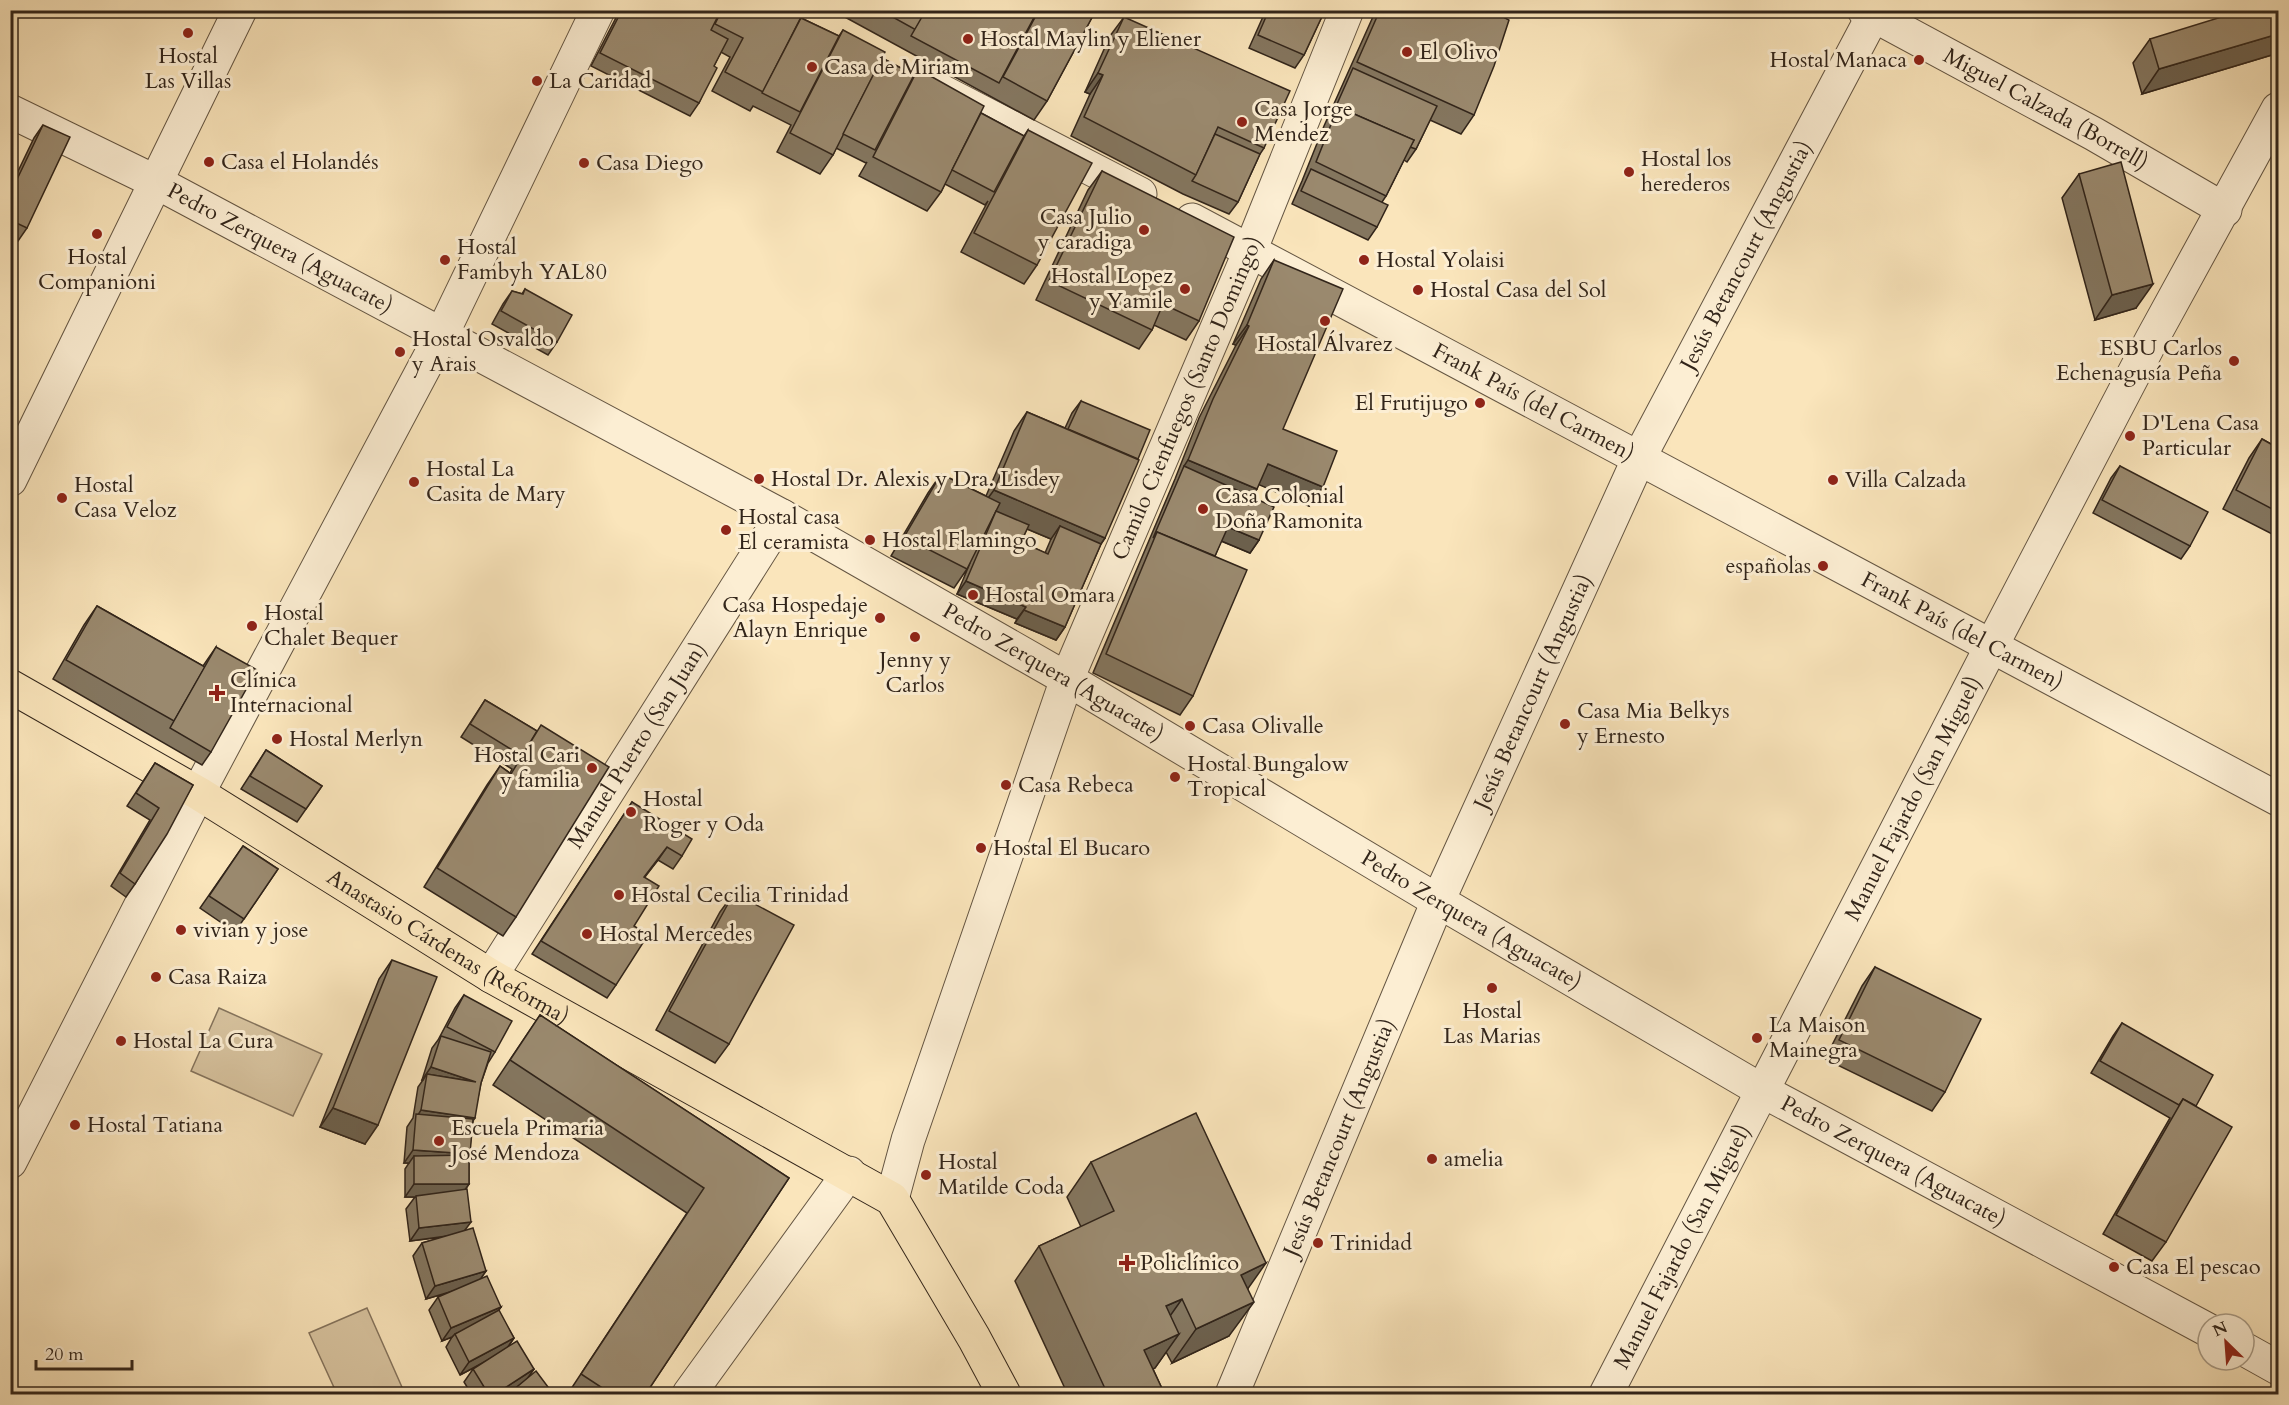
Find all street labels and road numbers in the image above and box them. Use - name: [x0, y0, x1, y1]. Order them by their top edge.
- street label: Miguel Calzada (Borrell): [1938, 41, 2154, 177]
- street label: Jesús Betancourt (Angustia): [1672, 135, 1819, 378]
- street label: Pedro Zerquera (Aguacate): [162, 176, 398, 321]
- street label: Camilo Cienfuegos (Santo Domingo): [1104, 232, 1269, 565]
- street label: Frank País (del Carmen): [1427, 336, 1640, 468]
- street label: Frank País (del Carmen): [1856, 565, 2069, 697]
- street label: Jesús Betancourt (Angustia): [1465, 569, 1599, 817]
- street label: Pedro Zerquera (Aguacate): [937, 596, 1170, 749]
- street label: Manuel Puerto (San Juan): [560, 636, 713, 854]
- street label: Manuel Fajardo (San Miguel): [1837, 671, 1989, 926]
- street label: Pedro Zerquera (Aguacate): [1355, 843, 1587, 997]
- street label: Anastasio Cárdenas (Reforma): [321, 862, 575, 1032]
- street label: Jesús Betancourt (Angustia): [1275, 1014, 1402, 1264]
- street label: Pedro Zerquera (Aguacate): [1775, 1088, 2011, 1234]
- street label: Manuel Fajardo (San Miguel): [1606, 1119, 1758, 1374]

